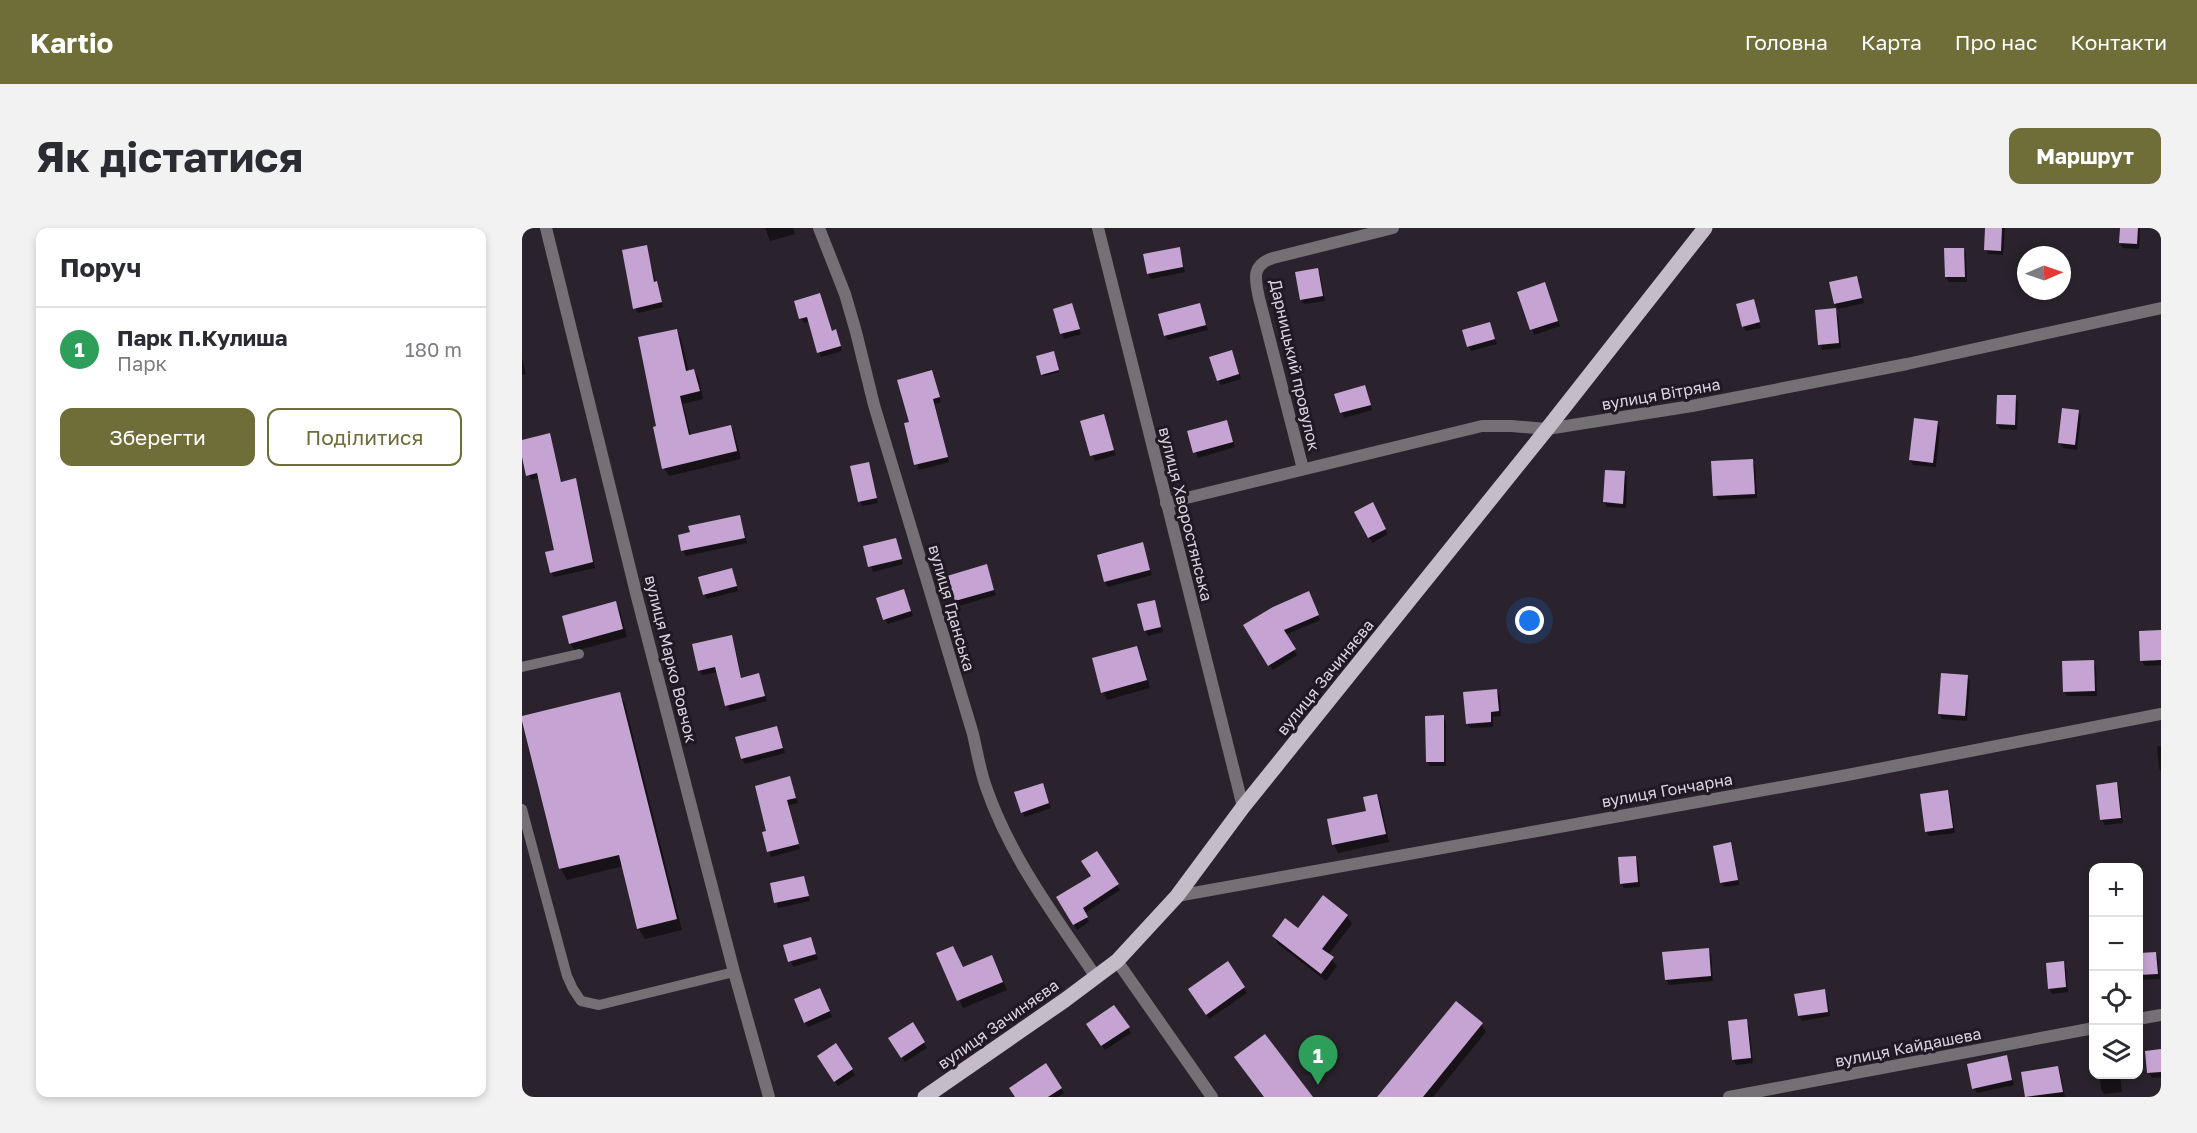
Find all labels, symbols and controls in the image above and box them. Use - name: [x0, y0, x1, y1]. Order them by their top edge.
- text: Kartio: [30, 26, 113, 59]
- text: Головна: [1745, 29, 1828, 55]
- text: Карта: [1861, 29, 1922, 55]
- text: Про нас: [1955, 29, 2037, 55]
- text: Контакти: [2070, 29, 2167, 55]
- button: Маршрут: [2009, 128, 2161, 184]
- text: Як дістатися: [36, 131, 303, 181]
- north arrow: [2017, 246, 2071, 300]
- text: Поруч: [60, 252, 141, 283]
- street label: Дарницький провулок: [1265, 277, 1325, 453]
- text: Парк П.Кулиша: [117, 324, 288, 351]
- text: 1: [74, 337, 85, 361]
- text: 180 m: [405, 337, 462, 361]
- text: Парк: [117, 351, 167, 375]
- street label: вулиця Вітряна: [1600, 374, 1722, 414]
- button: Зберегти: [60, 408, 255, 466]
- button: Поділитися: [267, 408, 462, 466]
- street label: вулиця Хворостянська: [1155, 425, 1217, 603]
- street label: вулиця Гданська: [924, 542, 980, 674]
- street label: вулиця Марко Вовчок: [641, 573, 701, 745]
- your location: [1515, 606, 1544, 635]
- street label: вулиця Зачиняєва: [1272, 615, 1378, 739]
- street label: вулиця Гончарна: [1600, 769, 1734, 811]
- map controls: [2089, 863, 2143, 1079]
- button: +: [2089, 863, 2143, 917]
- button: −: [2089, 917, 2143, 971]
- button: locate: [2089, 971, 2143, 1025]
- street label: вулиця Зачиняєва: [934, 975, 1062, 1073]
- street label: вулиця Кайдашева: [1833, 1023, 1983, 1071]
- button: layers: [2089, 1025, 2143, 1079]
- pin: 1: [1298, 1036, 1338, 1085]

